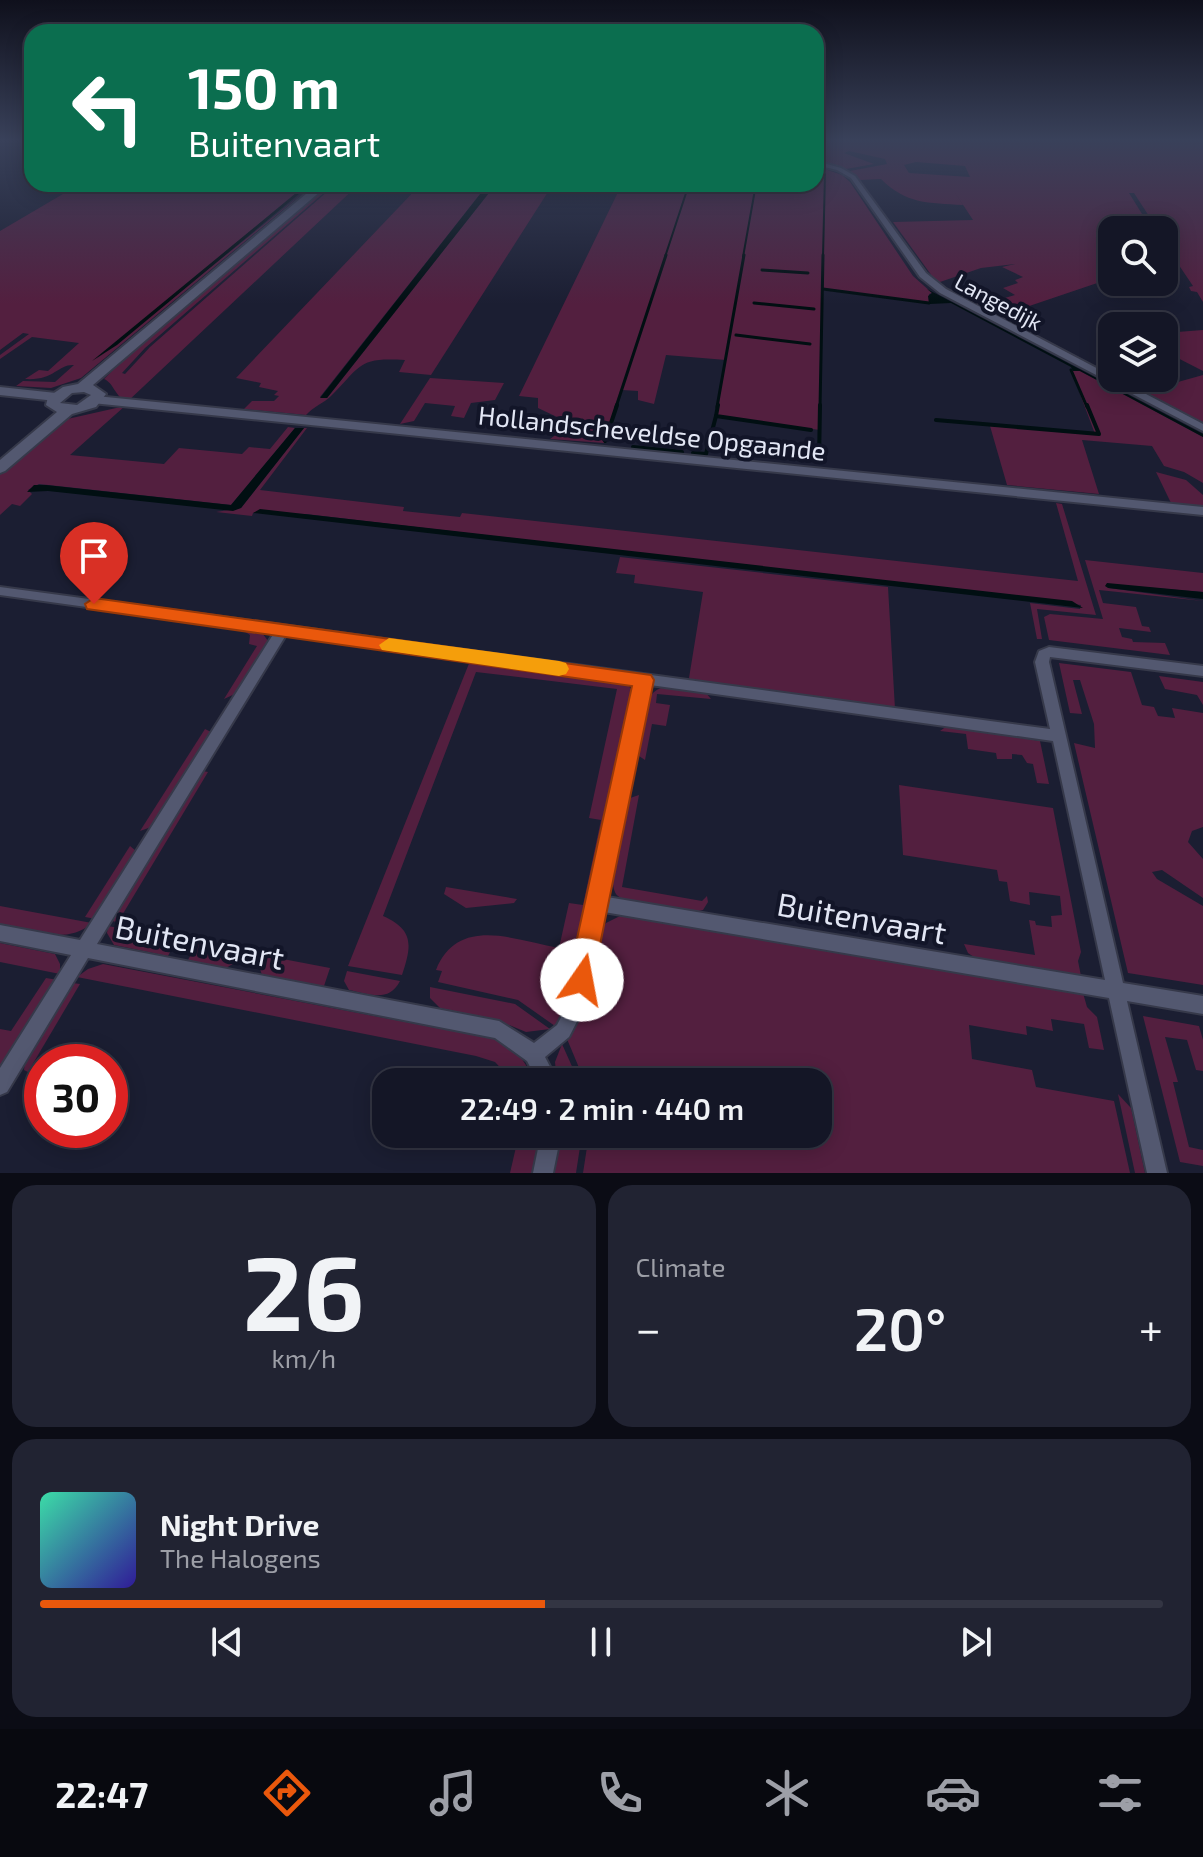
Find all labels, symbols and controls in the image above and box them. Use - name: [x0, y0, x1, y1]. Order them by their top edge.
- text: 150 m: [188, 53, 340, 120]
- icon: left: [56, 56, 160, 160]
- text: Buitenvaart: [188, 121, 380, 164]
- map controls: [1098, 216, 1178, 392]
- button: search: [1098, 216, 1178, 296]
- street label: Langedijk: [951, 267, 1047, 336]
- button: layers: [1098, 312, 1178, 392]
- street label: Hollandscheveldse Opgaande: [477, 398, 827, 466]
- pin: [60, 522, 128, 604]
- icon: arrive: [72, 534, 116, 578]
- street label: Buitenvaart: [775, 883, 949, 951]
- street label: Buitenvaart: [112, 906, 288, 976]
- position arrow: [540, 938, 624, 1022]
- speed limit sign: 30: [24, 1044, 128, 1148]
- text: 22:49 · 2 min · 440 m: [460, 1090, 744, 1126]
- text: 26: [243, 1227, 365, 1352]
- text: Climate: [636, 1251, 725, 1282]
- text: 20°: [854, 1291, 946, 1363]
- text: −: [636, 1301, 661, 1354]
- text: +: [1139, 1301, 1163, 1354]
- text: km/h: [271, 1342, 336, 1373]
- text: Night Drive: [160, 1506, 319, 1542]
- text: The Halogens: [160, 1542, 321, 1573]
- icon: previous: [205, 1620, 249, 1664]
- icon: pause: [579, 1620, 623, 1664]
- icon: next: [954, 1620, 998, 1664]
- icon: directions: [259, 1765, 315, 1821]
- icon: music: [425, 1765, 481, 1821]
- icon: phone: [592, 1765, 648, 1821]
- icon: climate: [759, 1765, 815, 1821]
- icon: car: [925, 1765, 981, 1821]
- icon: filters: [1092, 1765, 1148, 1821]
- text: 22:47: [55, 1772, 148, 1815]

